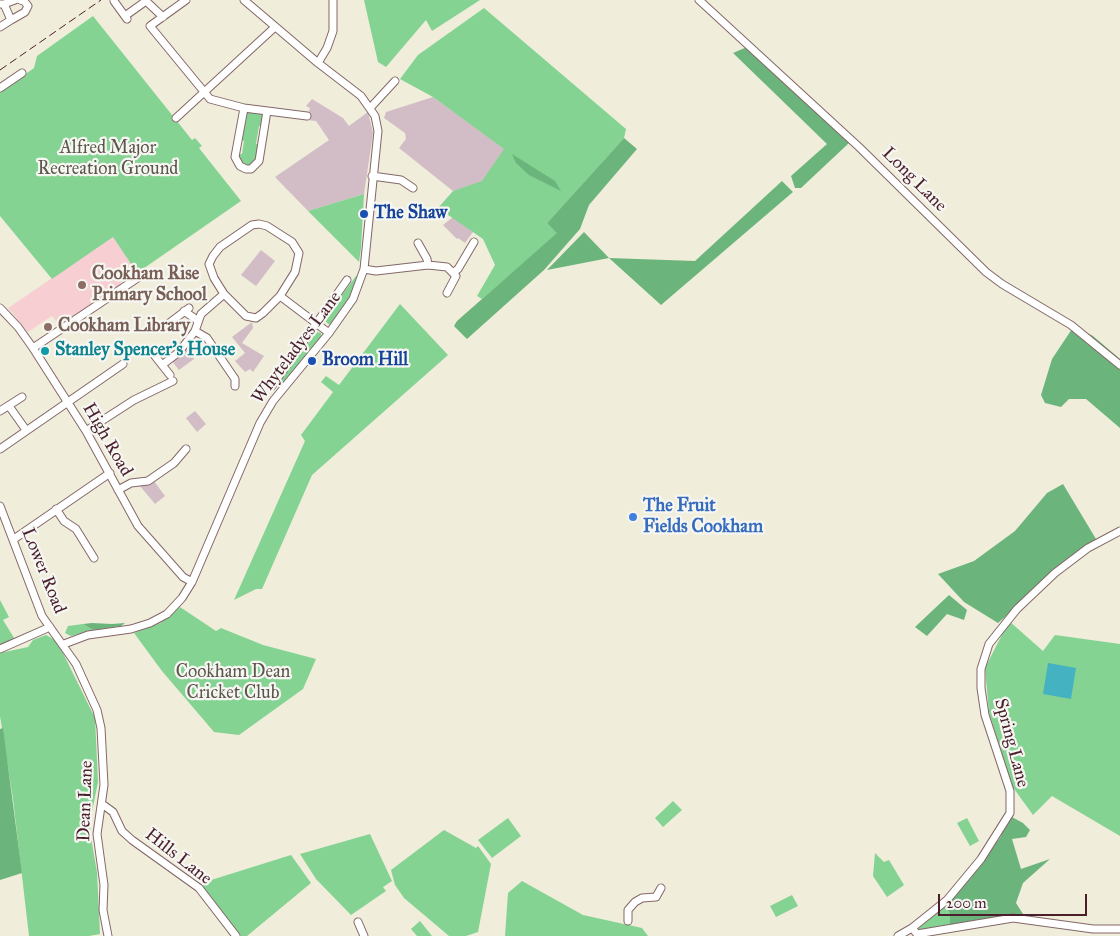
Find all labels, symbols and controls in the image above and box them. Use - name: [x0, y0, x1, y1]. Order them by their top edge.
- park label: Alfred Major Recreation Ground: [38, 138, 178, 180]
- street label: Long Lane: [877, 143, 951, 217]
- place label: The Shaw: [374, 203, 447, 225]
- marker: The Shaw: [358, 208, 370, 220]
- place label: Cookham Rise Primary School: [92, 264, 207, 306]
- marker: Cookham Rise Primary School: [76, 279, 88, 291]
- street label: Whyteladyes Lane: [248, 288, 346, 408]
- place label: Cookham Library: [58, 316, 190, 338]
- marker: Cookham Library: [42, 321, 54, 333]
- place label: Stanley Spencer's House: [55, 340, 235, 362]
- marker: Stanley Spencer's House: [39, 345, 51, 357]
- place label: Broom Hill: [322, 350, 408, 372]
- marker: Broom Hill: [306, 355, 318, 367]
- street label: High Road: [77, 399, 137, 481]
- place label: The Fruit Fields Cookham: [643, 496, 763, 538]
- marker: The Fruit Fields Cookham: [627, 511, 639, 523]
- street label: Lower Road: [16, 525, 70, 617]
- park label: Cookham Dean Cricket Club: [176, 662, 290, 704]
- street label: Spring Lane: [989, 696, 1033, 790]
- street label: Dean Lane: [74, 760, 98, 842]
- street label: Hills Lane: [140, 824, 216, 890]
- scale bar: [940, 884, 1089, 916]
- text: 200 m: [946, 894, 987, 912]

